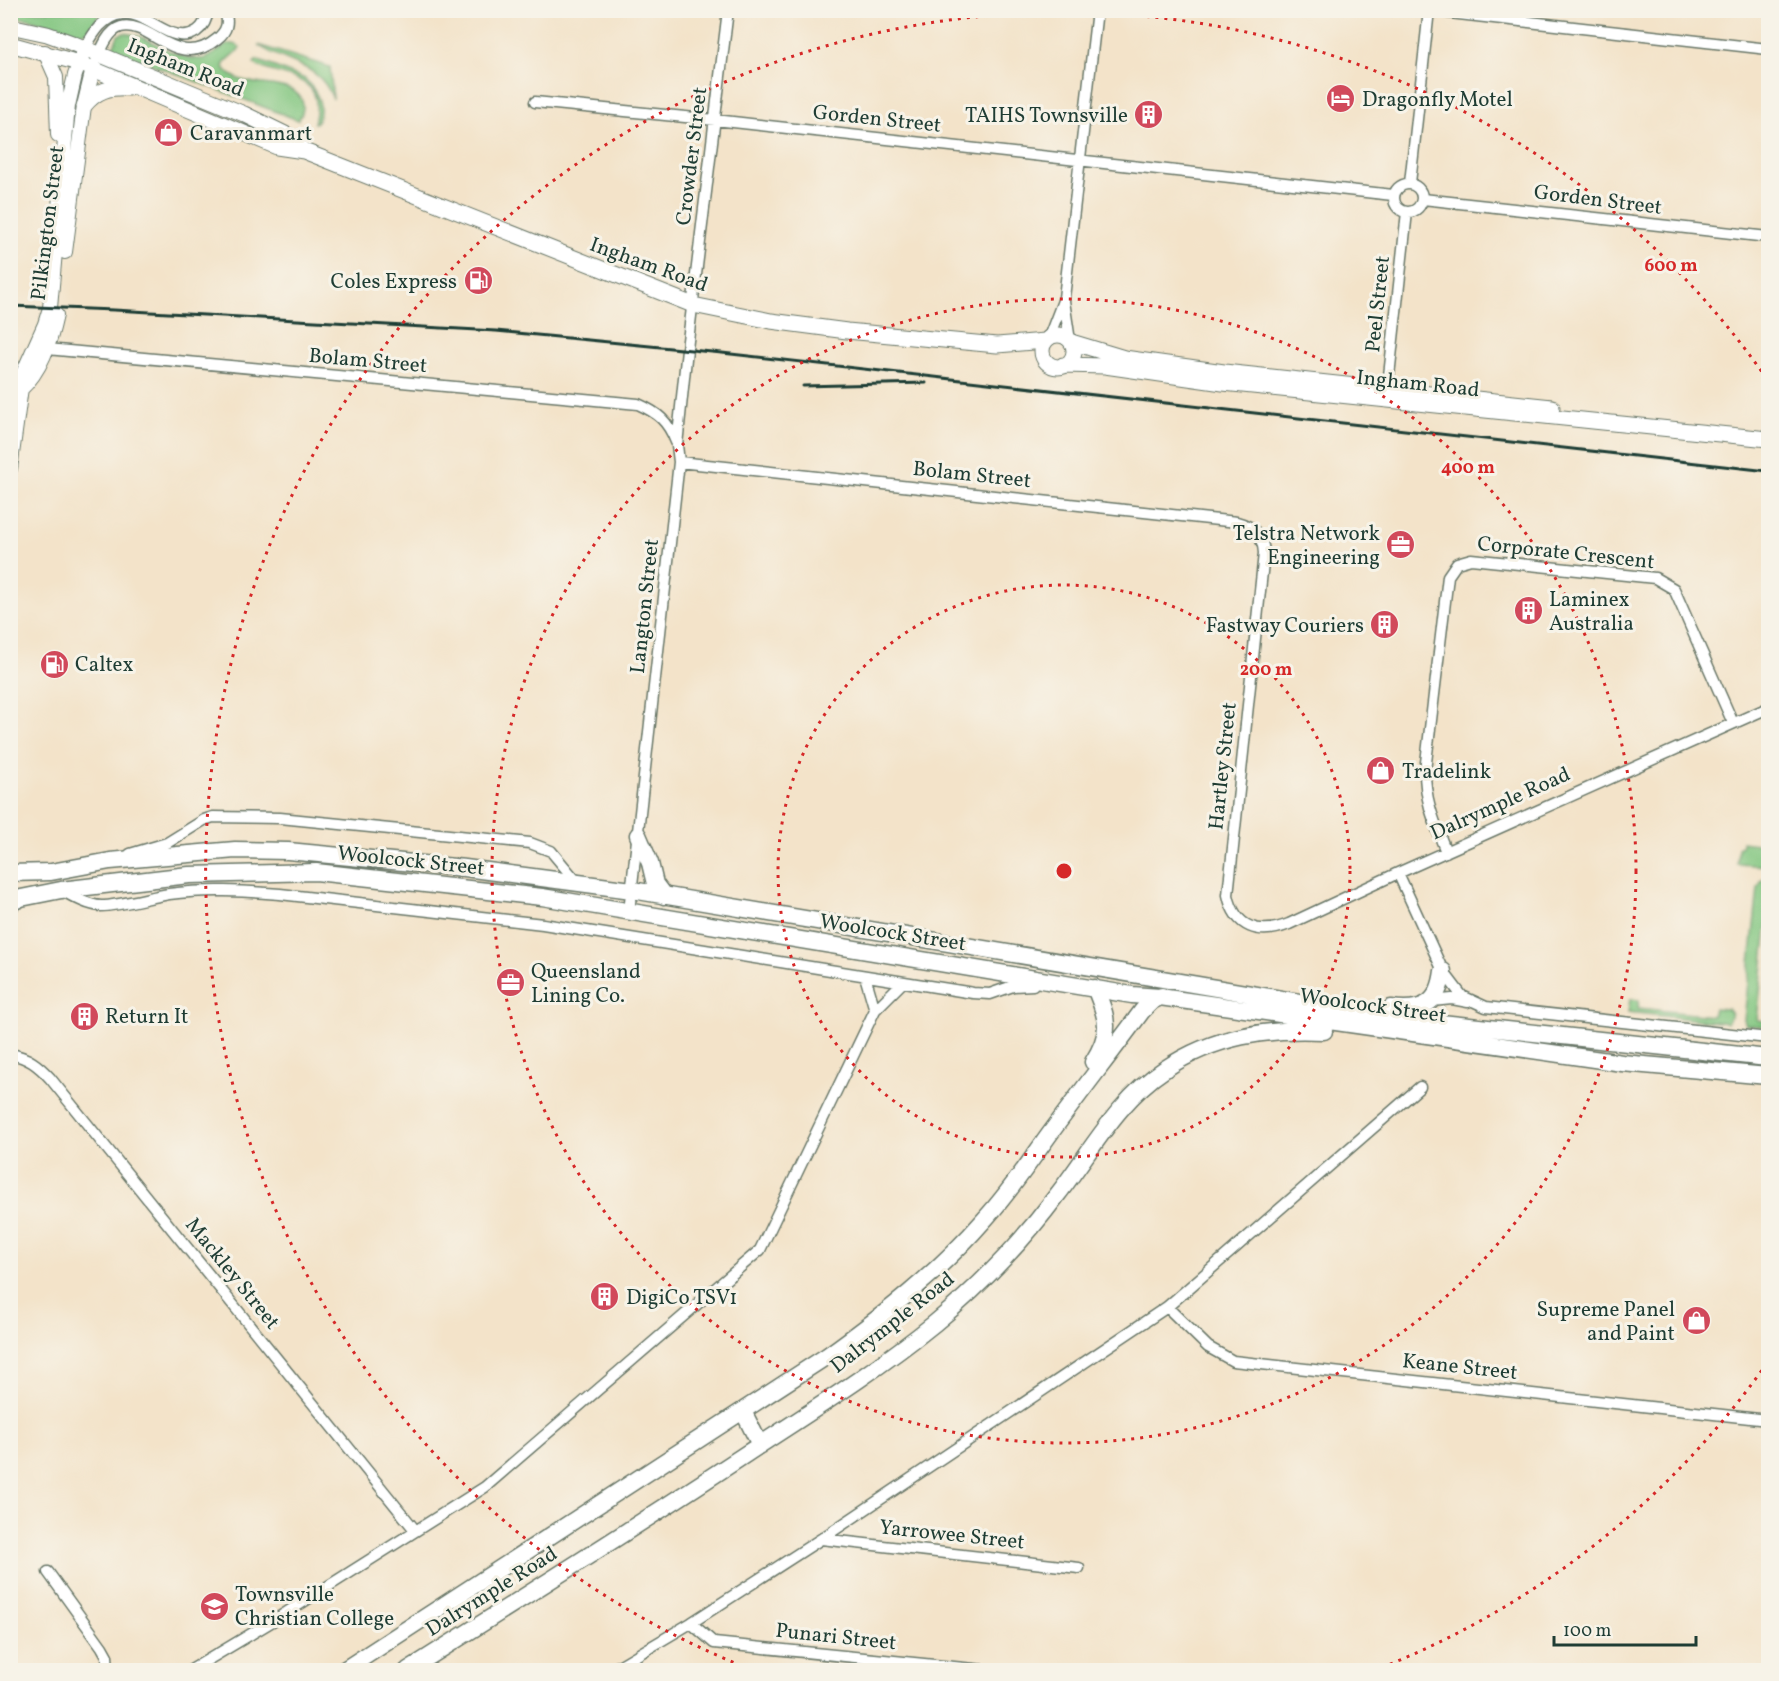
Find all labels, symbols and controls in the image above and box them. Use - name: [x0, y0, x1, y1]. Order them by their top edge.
- street label: Ingham Road: [123, 32, 248, 105]
- hotel icon: Dragonfly Motel: [1325, 83, 1357, 115]
- street label: Crowder Street: [670, 85, 715, 227]
- place label: Dragonfly Motel: [1362, 86, 1513, 115]
- street label: Gorden Street: [811, 98, 942, 141]
- building icon: TAIHS Townsville: [1133, 99, 1165, 131]
- place label: TAIHS Townsville: [965, 102, 1128, 131]
- shop icon: Caravanmart: [153, 117, 185, 149]
- place label: Caravanmart: [190, 120, 312, 149]
- street label: Pilkington Street: [25, 144, 72, 302]
- street label: Gorden Street: [1532, 178, 1664, 223]
- street label: Ingham Road: [585, 231, 712, 300]
- street label: Peel Street: [1359, 254, 1398, 354]
- text: 600 m: [1644, 254, 1698, 279]
- fuel station icon: Coles Express: [462, 265, 494, 297]
- place label: Coles Express: [331, 268, 457, 297]
- street label: Bolam Street: [308, 342, 428, 381]
- street label: Ingham Road: [1355, 364, 1481, 405]
- street label: Bolam Street: [911, 455, 1032, 496]
- text: 400 m: [1441, 456, 1495, 481]
- place label: Telstra Network Engineering: [1233, 520, 1381, 573]
- office icon: Telstra Network Engineering: [1385, 529, 1417, 561]
- street label: Corporate Crescent: [1476, 530, 1656, 577]
- street label: Langton Street: [624, 537, 667, 675]
- place label: Laminex Australia: [1549, 586, 1634, 639]
- building icon: Laminex Australia: [1512, 595, 1544, 627]
- building icon: Fastway Couriers: [1369, 609, 1401, 641]
- place label: Fastway Couriers: [1206, 612, 1364, 641]
- fuel station icon: Caltex: [38, 648, 70, 680]
- place label: Caltex: [75, 651, 134, 680]
- text: 200 m: [1240, 658, 1292, 683]
- street label: Hartley Street: [1202, 701, 1245, 832]
- shop icon: Tradelink: [1365, 755, 1397, 787]
- place label: Tradelink: [1402, 758, 1492, 787]
- street label: Dalrymple Road: [1426, 761, 1575, 848]
- street label: Woolcock Street: [336, 839, 486, 884]
- centre of rings: [1054, 861, 1074, 881]
- street label: Woolcock Street: [817, 908, 968, 959]
- place label: Queensland Lining Co.: [531, 958, 641, 1011]
- office icon: Queensland Lining Co.: [494, 967, 526, 999]
- street label: Woolcock Street: [1298, 982, 1448, 1031]
- building icon: Return It: [68, 1000, 100, 1032]
- place label: Return It: [105, 1003, 188, 1032]
- street label: Mackley Street: [178, 1212, 286, 1336]
- street label: Dalrymple Road: [825, 1265, 961, 1381]
- building icon: DigiCo TSV1: [589, 1281, 621, 1313]
- place label: DigiCo TSV1: [626, 1284, 737, 1313]
- place label: Supreme Panel and Paint: [1537, 1296, 1675, 1349]
- shop icon: Supreme Panel and Paint: [1680, 1305, 1712, 1337]
- street label: Keane Street: [1401, 1347, 1519, 1388]
- street label: Yarrowee Street: [878, 1513, 1026, 1558]
- street label: Dalrymple Road: [420, 1540, 563, 1644]
- place label: Townsville Christian College: [235, 1581, 394, 1634]
- school or university icon: Townsville Christian College: [198, 1590, 230, 1622]
- scale bar: [1554, 1609, 1696, 1647]
- street label: Punari Street: [774, 1617, 898, 1658]
- text: 100 m: [1563, 1619, 1612, 1644]

